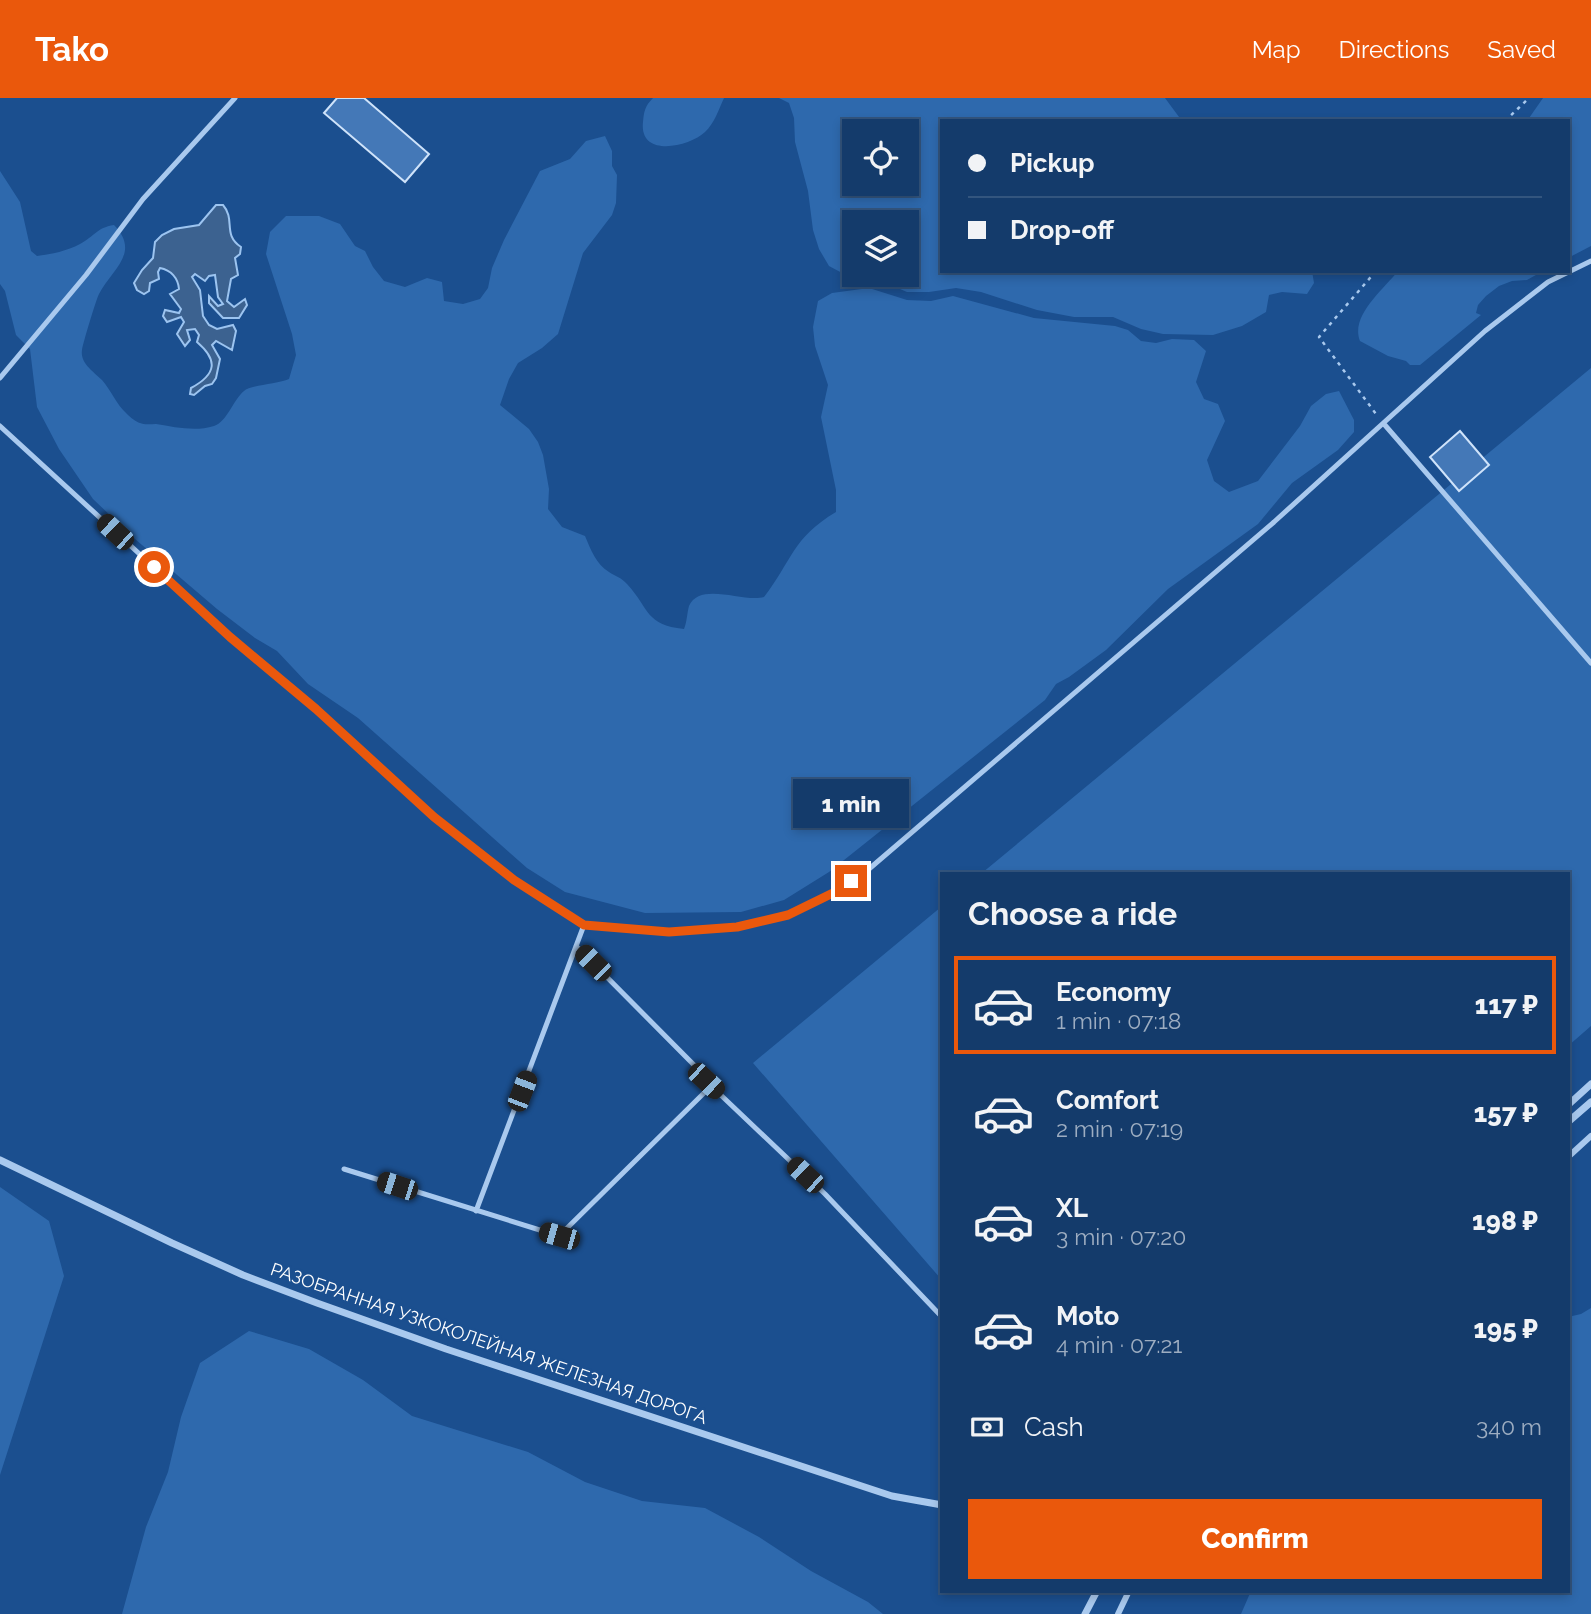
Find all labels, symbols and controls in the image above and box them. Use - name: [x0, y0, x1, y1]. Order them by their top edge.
- text: Tako: [35, 30, 109, 69]
- text: Map: [1252, 35, 1301, 64]
- text: Directions: [1339, 35, 1449, 64]
- text: Saved: [1487, 35, 1556, 64]
- map controls: [842, 119, 919, 287]
- button: locate: [842, 119, 919, 196]
- text: Pickup: [1010, 148, 1095, 178]
- button: layers: [842, 210, 919, 287]
- text: Drop-off: [1010, 215, 1114, 245]
- car: [93, 510, 138, 554]
- route start: [138, 551, 170, 583]
- callout: 1 min: [793, 780, 909, 828]
- text: 1 min: [821, 790, 881, 817]
- route end: [835, 865, 867, 897]
- text: Choose a ride: [968, 895, 1177, 932]
- car: [571, 941, 616, 985]
- icon: car: [972, 974, 1035, 1037]
- text: Economy: [1056, 977, 1171, 1007]
- text: 117 ₽: [1475, 990, 1538, 1020]
- text: 1 min · 07:18: [1056, 1007, 1181, 1034]
- car: [684, 1059, 729, 1103]
- car: [505, 1068, 540, 1114]
- icon: car: [972, 1082, 1035, 1145]
- text: Comfort: [1056, 1085, 1159, 1115]
- text: 157 ₽: [1474, 1098, 1538, 1128]
- text: 2 min · 07:19: [1056, 1115, 1183, 1142]
- car: [783, 1153, 828, 1197]
- car: [374, 1170, 421, 1202]
- icon: car: [972, 1190, 1035, 1253]
- text: XL: [1056, 1193, 1088, 1223]
- text: 198 ₽: [1472, 1206, 1538, 1236]
- car: [536, 1220, 583, 1252]
- text: 3 min · 07:20: [1056, 1223, 1186, 1250]
- street label: РАЗОБРАННАЯ УЗКОКОЛЕЙНАЯ ЖЕЛЕЗНАЯ ДОРОГА: [268, 1258, 710, 1428]
- icon: car: [972, 1298, 1035, 1361]
- text: Moto: [1056, 1301, 1119, 1331]
- text: 195 ₽: [1473, 1314, 1538, 1344]
- text: 4 min · 07:21: [1056, 1331, 1182, 1358]
- icon: cash: [968, 1408, 1006, 1446]
- text: Cash: [1024, 1412, 1084, 1442]
- text: 340 m: [1476, 1413, 1542, 1440]
- button: Confirm: [968, 1499, 1542, 1579]

